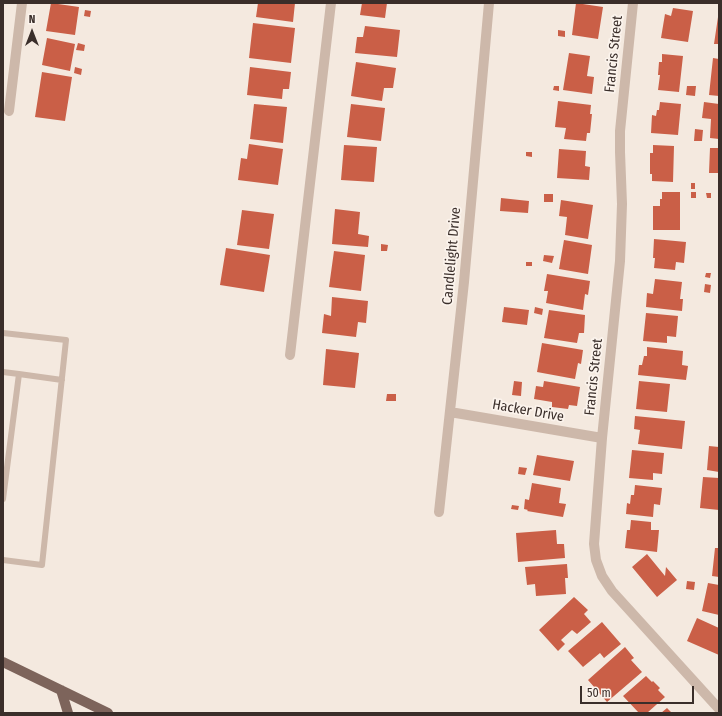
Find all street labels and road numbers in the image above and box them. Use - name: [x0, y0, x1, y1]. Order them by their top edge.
- street label: Francis Street: [602, 15, 626, 93]
- street label: Candlelight Drive: [439, 206, 465, 306]
- street label: Francis Street: [582, 338, 606, 416]
- street label: Hacker Drive: [491, 396, 565, 426]

